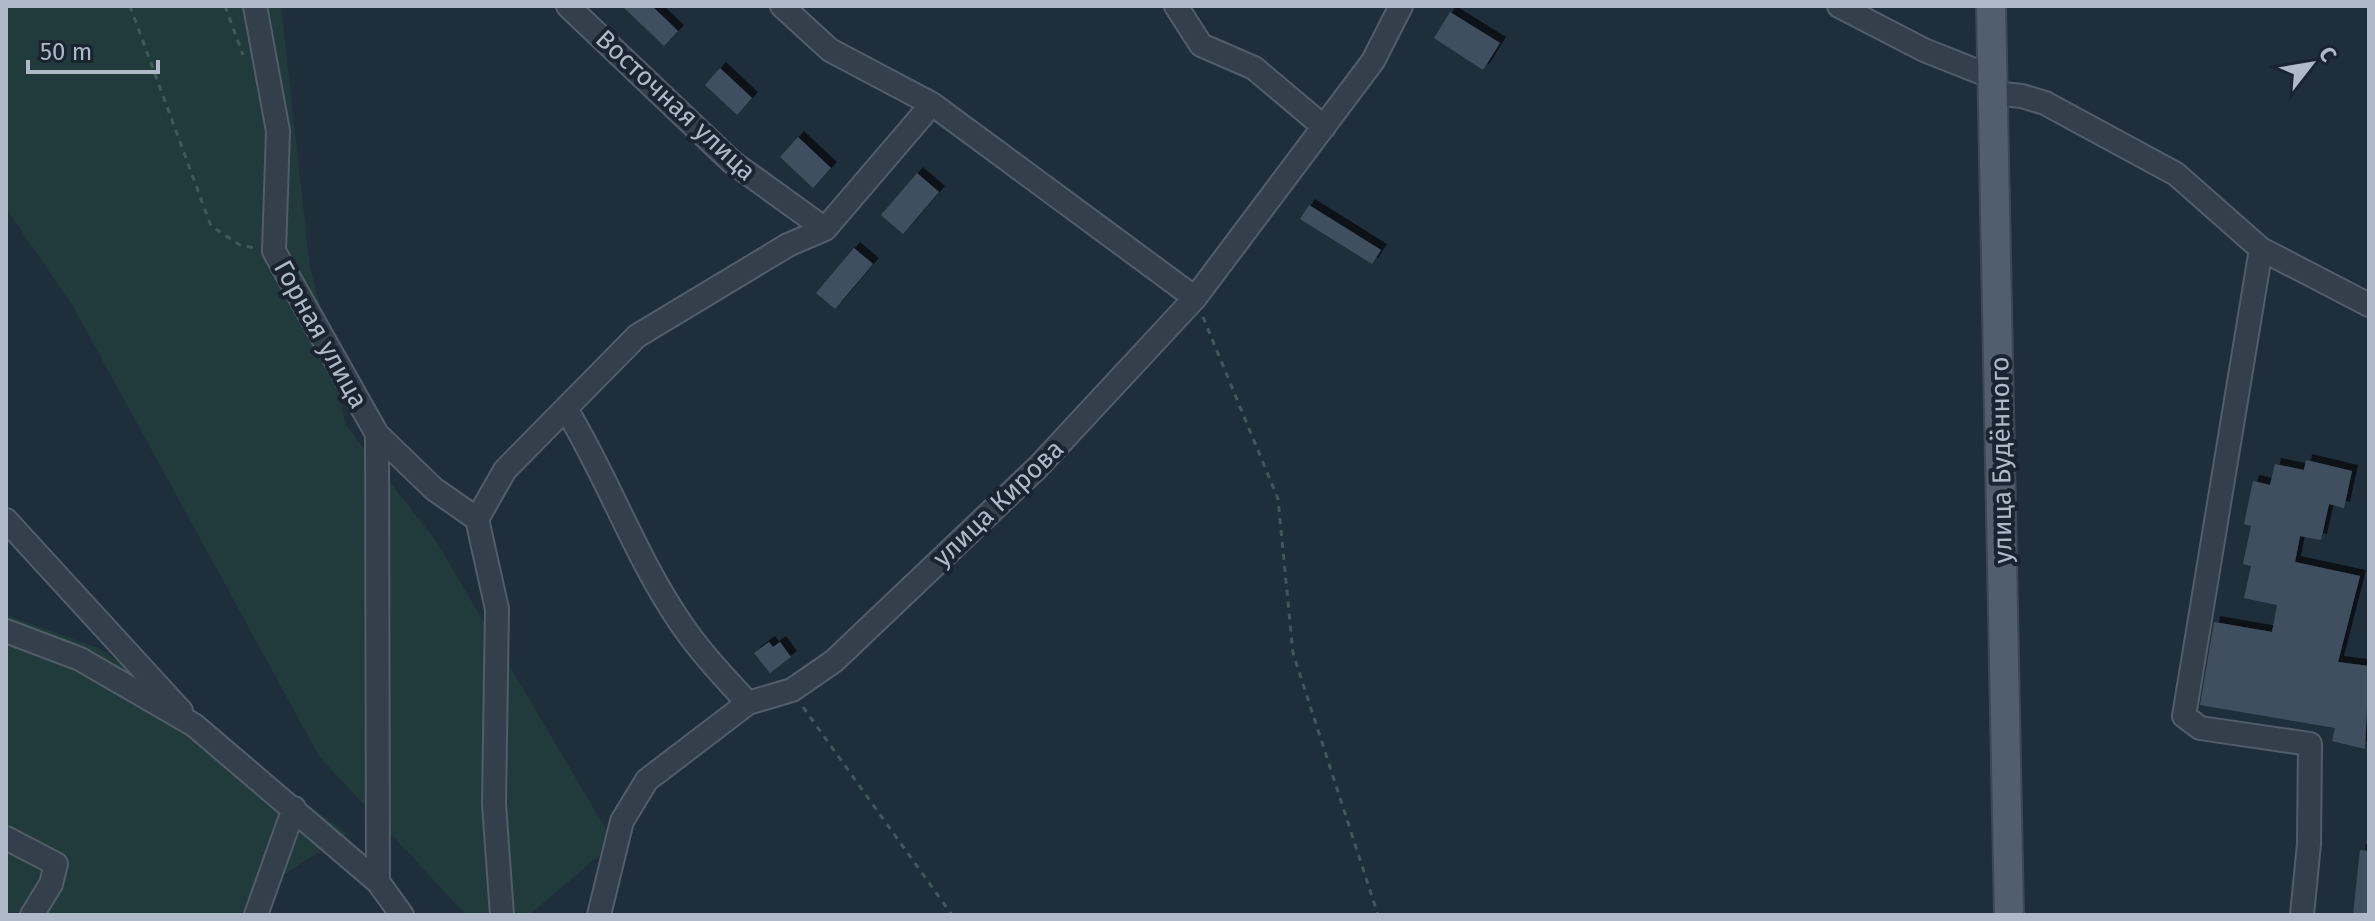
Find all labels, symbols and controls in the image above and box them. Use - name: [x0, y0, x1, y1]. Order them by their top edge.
- street label: Восточная улица: [589, 23, 762, 187]
- scale bar: [28, 24, 158, 74]
- north arrow: [2271, 24, 2351, 104]
- text: 50 m: [40, 38, 92, 66]
- text: С: [2313, 42, 2343, 67]
- street label: Горная улица: [267, 255, 374, 414]
- street label: улица Будённого: [1984, 356, 2019, 564]
- street label: улица Кирова: [927, 433, 1070, 573]

